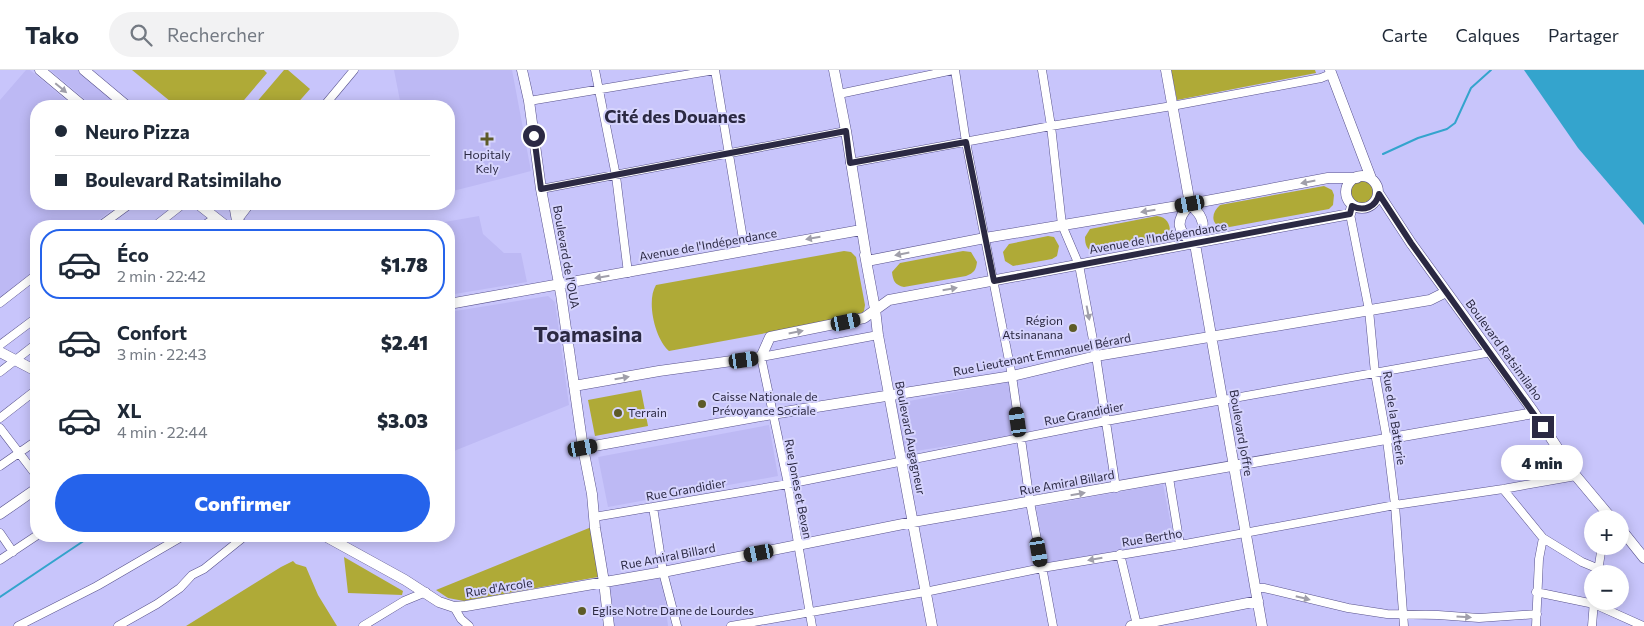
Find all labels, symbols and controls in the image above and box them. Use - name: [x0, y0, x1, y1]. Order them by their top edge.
- search box: [109, 12, 459, 57]
- text: Tako: [25, 20, 79, 49]
- icon: search: [127, 21, 155, 49]
- text: Rechercher: [167, 23, 265, 46]
- text: Carte: [1382, 24, 1427, 46]
- text: Calques: [1455, 24, 1520, 46]
- text: Partager: [1548, 24, 1619, 46]
- one-way arrow: [55, 82, 67, 94]
- district label: Cité des Douanes: [604, 105, 746, 127]
- text: Neuro Pizza: [85, 120, 190, 143]
- route start: [523, 125, 545, 147]
- marker: Hopitaly Kely: [480, 132, 494, 146]
- place label: Hopitaly Kely: [464, 147, 510, 175]
- text: Boulevard Ratsimilaho: [85, 168, 282, 191]
- one-way arrow: [1301, 178, 1316, 186]
- car: [1173, 194, 1206, 214]
- street label: Boulevard de l'OUA: [551, 204, 583, 309]
- one-way arrow: [1140, 207, 1156, 215]
- street label: Avenue de l'Indépendance: [1088, 218, 1228, 256]
- street label: Avenue de l'Indépendance: [638, 225, 778, 263]
- one-way arrow: [805, 235, 821, 243]
- icon: car: [57, 242, 102, 287]
- text: Éco: [117, 243, 149, 266]
- one-way arrow: [894, 251, 910, 259]
- text: $1.78: [381, 253, 428, 276]
- text: 2 min · 22:42: [117, 266, 206, 285]
- one-way arrow: [594, 273, 610, 281]
- one-way arrow: [943, 284, 959, 292]
- street label: Boulevard Ratsimilaho: [1463, 296, 1546, 403]
- one-way arrow: [1084, 305, 1092, 320]
- car: [829, 312, 862, 332]
- place label: Région Atsinanana: [1002, 313, 1063, 341]
- icon: car: [57, 320, 102, 365]
- district label: Toamasina: [534, 320, 642, 347]
- text: Confort: [117, 321, 187, 344]
- marker: Région Atsinanana: [1067, 322, 1079, 334]
- one-way arrow: [789, 328, 804, 336]
- street label: Rue Lieutenant Emmanuel Bérard: [952, 330, 1132, 378]
- text: $2.41: [381, 331, 428, 354]
- text: 3 min · 22:43: [117, 344, 207, 363]
- car: [728, 350, 759, 370]
- street label: Rue de la Batterie: [1381, 370, 1409, 466]
- one-way arrow: [614, 373, 630, 381]
- street label: Boulevard Augagneur: [893, 380, 929, 496]
- street label: Boulevard Joffre: [1226, 388, 1256, 477]
- place label: Caisse Nationale de Prévoyance Sociale: [712, 389, 818, 417]
- icon: car: [57, 398, 102, 443]
- marker: Caisse Nationale de Prévoyance Sociale: [696, 398, 708, 410]
- street label: Rue Grandidier: [1043, 398, 1125, 428]
- text: XL: [117, 399, 142, 422]
- place label: Terrain: [628, 405, 667, 419]
- car: [1008, 406, 1027, 438]
- marker: Terrain: [612, 407, 624, 419]
- text: $3.03: [377, 409, 428, 432]
- route end: [1532, 416, 1554, 438]
- text: 4 min · 22:44: [117, 422, 208, 441]
- car: [566, 438, 599, 458]
- street label: Rue Jones et Bevan: [781, 438, 816, 540]
- callout: 4 min: [1502, 444, 1584, 480]
- text: 4 min: [1522, 453, 1562, 472]
- street label: Rue Amiral Billard: [1018, 467, 1115, 497]
- button: Confirmer: [55, 474, 430, 532]
- street label: Rue Grandidier: [645, 475, 727, 503]
- one-way arrow: [1071, 490, 1087, 498]
- map controls: [1584, 510, 1629, 610]
- button: +: [1584, 510, 1629, 555]
- street label: Rue Bertho: [1121, 525, 1183, 549]
- car: [1029, 536, 1048, 568]
- street label: Rue Amiral Billard: [619, 540, 716, 572]
- car: [742, 543, 775, 563]
- one-way arrow: [1086, 555, 1102, 563]
- button: −: [1584, 565, 1629, 610]
- street label: Rue d'Arcole: [464, 575, 533, 599]
- one-way arrow: [1296, 594, 1311, 602]
- place label: Eglise Notre Dame de Lourdes: [592, 603, 754, 617]
- marker: Eglise Notre Dame de Lourdes: [576, 605, 588, 617]
- one-way arrow: [1457, 613, 1473, 621]

